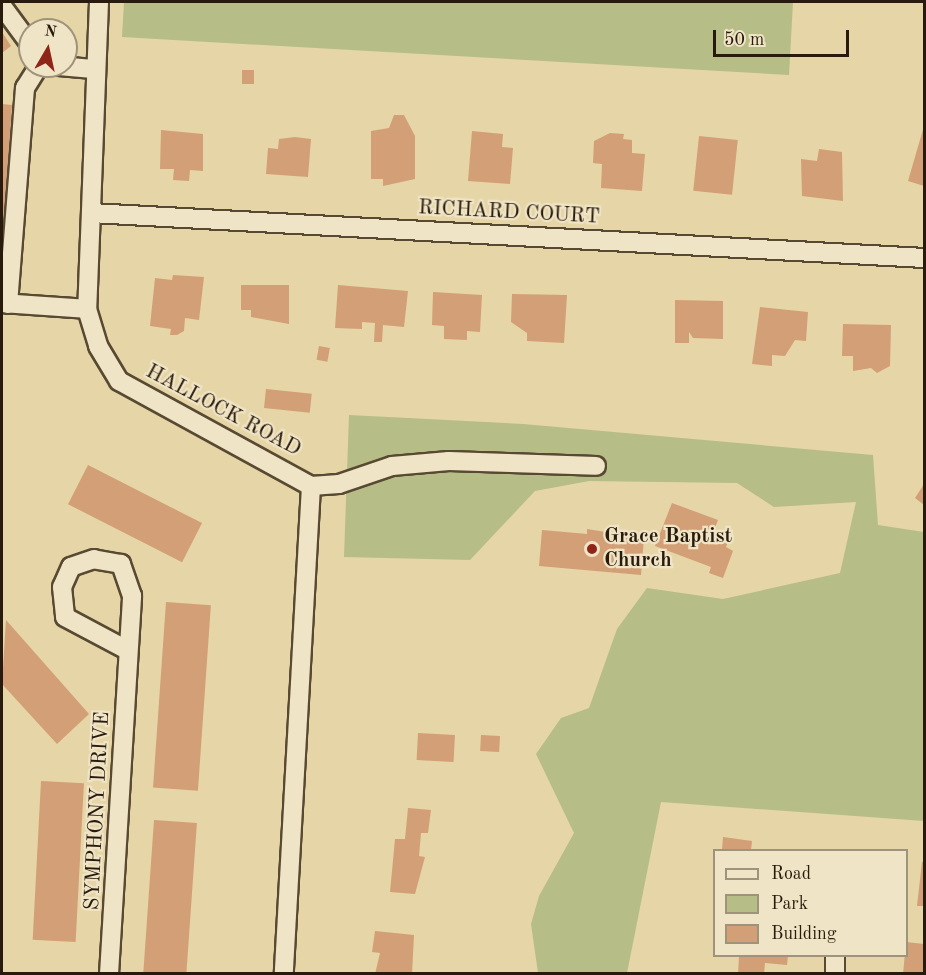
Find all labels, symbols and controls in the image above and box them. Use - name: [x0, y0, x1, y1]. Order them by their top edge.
- north arrow: [18, 18, 78, 78]
- scale bar: [716, 18, 852, 56]
- text: N: [43, 23, 58, 41]
- text: 50 m: [724, 31, 764, 49]
- street label: RICHARD COURT: [418, 196, 600, 230]
- street label: HALLOCK ROAD: [141, 359, 305, 463]
- place label: Grace Baptist Church: [604, 524, 732, 574]
- marker: Grace Baptist Church: [585, 542, 599, 556]
- street label: SYMPHONY DRIVE: [80, 711, 116, 911]
- legend: [713, 849, 908, 957]
- text: Road: [771, 865, 811, 883]
- text: Park: [771, 895, 808, 913]
- text: Building: [771, 925, 836, 943]

